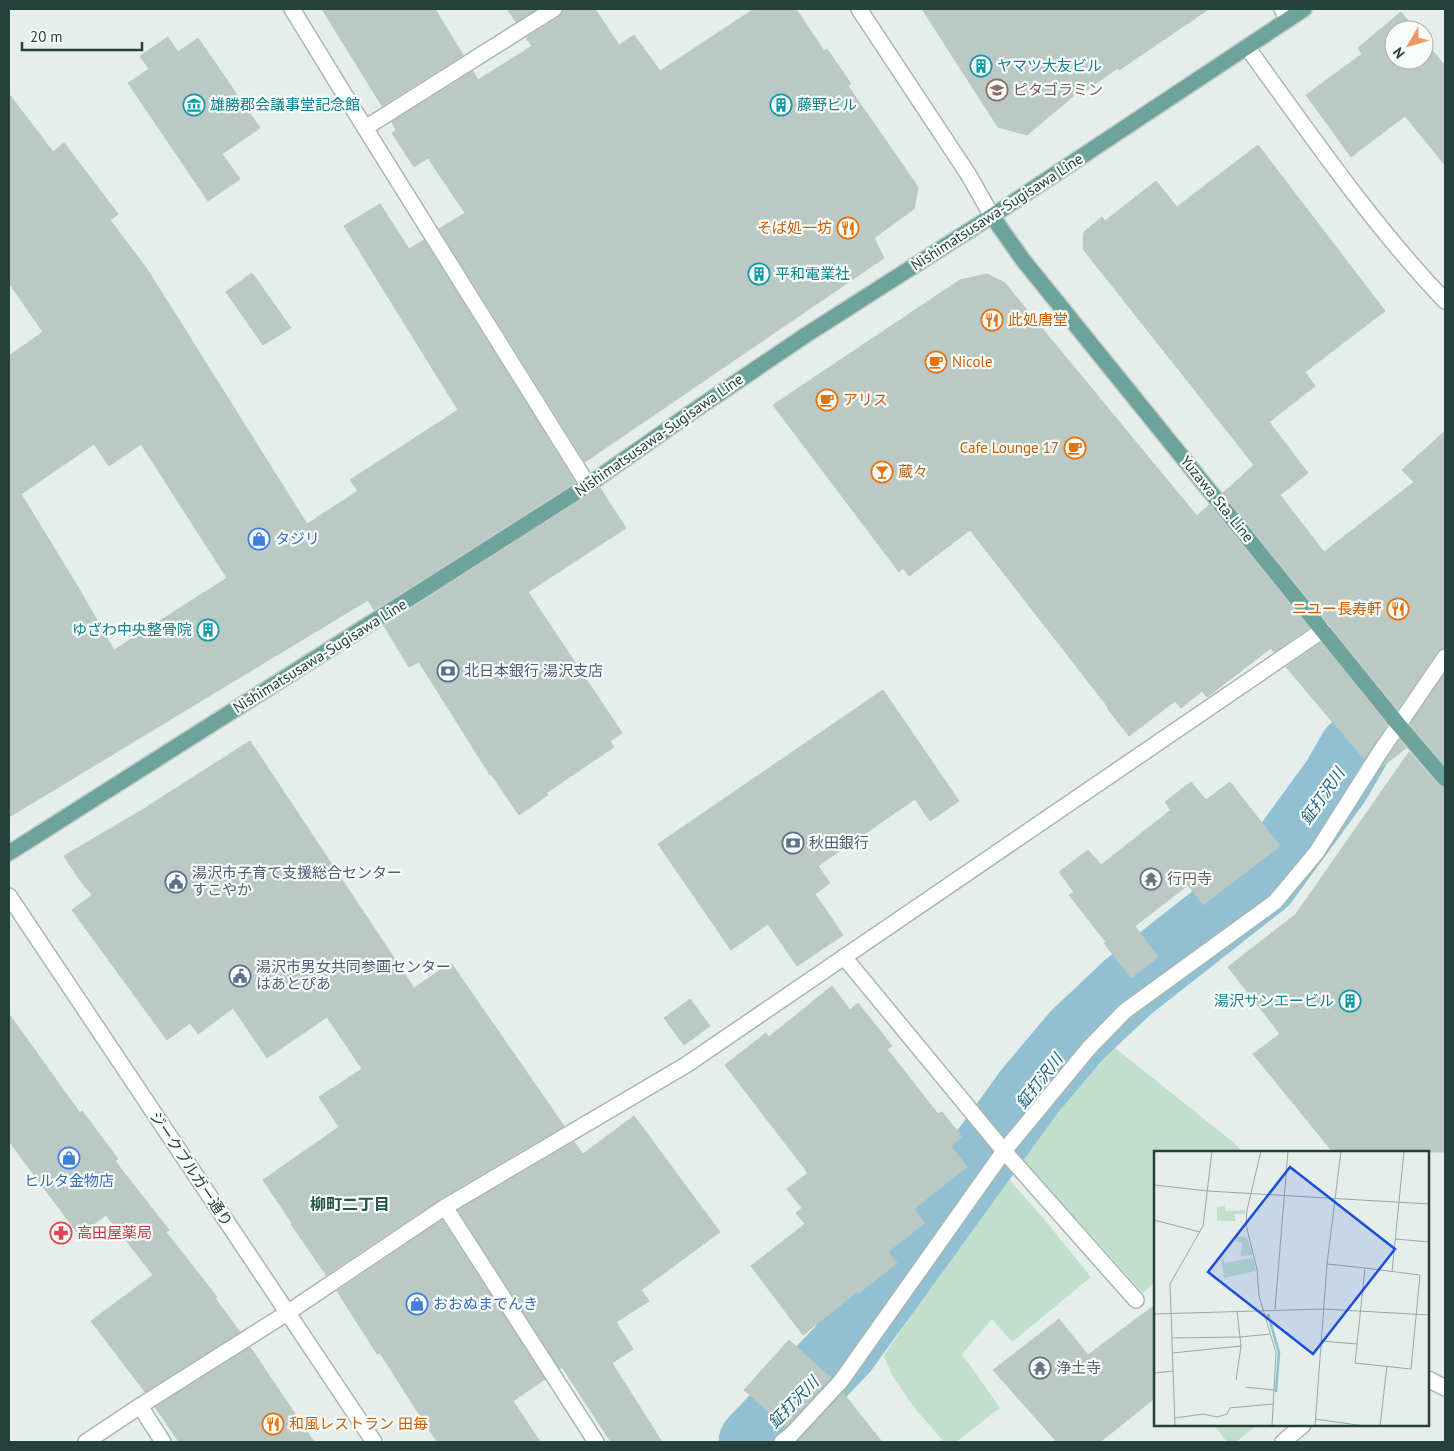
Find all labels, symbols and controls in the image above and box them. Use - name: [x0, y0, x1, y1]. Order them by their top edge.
- scale bar: [22, 20, 142, 52]
- north arrow: [1384, 20, 1434, 70]
- text: 20 m: [30, 27, 63, 46]
- text: N: [1389, 44, 1409, 62]
- building icon: ヤマツ大友ビル: [969, 54, 993, 78]
- place label: ヤマツ大友ビル: [997, 56, 1102, 75]
- school or university icon: ピタゴラミン: [985, 78, 1009, 102]
- place label: ピタゴラミン: [1013, 80, 1103, 99]
- museum icon: 雄勝郡会議事堂記念館: [182, 93, 206, 117]
- building icon: 藤野ビル: [769, 93, 793, 117]
- place label: 雄勝郡会議事堂記念館: [210, 95, 360, 114]
- place label: 藤野ビル: [797, 95, 857, 114]
- street label: Nishimatsusawa-Sugisawa Line: [907, 149, 1086, 274]
- restaurant icon: そば処一坊: [836, 216, 860, 240]
- place label: そば処一坊: [757, 218, 832, 237]
- building icon: 平和電業社: [747, 262, 771, 286]
- place label: 平和電業社: [775, 264, 850, 283]
- restaurant icon: 此処唐堂: [980, 308, 1004, 332]
- place label: 此処唐堂: [1008, 310, 1068, 329]
- cafe icon: Nicole: [924, 350, 948, 374]
- place label: Nicole: [952, 352, 993, 371]
- street label: Nishimatsusawa-Sugisawa Line: [571, 369, 747, 500]
- cafe icon: アリス: [815, 388, 839, 412]
- place label: アリス: [843, 390, 888, 409]
- cafe icon: Cafe Lounge 17: [1063, 436, 1087, 460]
- place label: Cafe Lounge 17: [960, 438, 1059, 457]
- street label: Yuzawa Sta. Line: [1177, 451, 1258, 546]
- bar icon: 蔵々: [870, 460, 894, 484]
- place label: 蔵々: [898, 462, 928, 481]
- shop icon: タジリ: [247, 527, 271, 551]
- place label: タジリ: [275, 529, 320, 548]
- street label: Nishimatsusawa-Sugisawa Line: [229, 594, 410, 717]
- restaurant icon: ニユー長寿軒: [1386, 597, 1410, 621]
- place label: ニユー長寿軒: [1292, 599, 1382, 618]
- building icon: ゆざわ中央整骨院: [196, 618, 220, 642]
- place label: ゆざわ中央整骨院: [72, 620, 192, 639]
- bank icon: 北日本銀行 湯沢支店: [436, 659, 460, 683]
- place label: 北日本銀行 湯沢支店: [464, 661, 603, 680]
- water label: 鉦打沢川: [1295, 762, 1350, 828]
- bank icon: 秋田銀行: [781, 831, 805, 855]
- place label: 秋田銀行: [809, 833, 869, 852]
- place label: 湯沢市子育て支援総合センター すこやか: [192, 863, 402, 899]
- temple icon: 行円寺: [1139, 867, 1163, 891]
- place label: 行円寺: [1167, 869, 1212, 888]
- public building icon: 湯沢市子育て支援総合センター すこやか: [164, 870, 188, 894]
- place label: 湯沢市男女共同参画センター はあとぴあ: [256, 957, 451, 993]
- public building icon: 湯沢市男女共同参画センター はあとぴあ: [228, 964, 252, 988]
- building icon: 湯沢サンエービル: [1338, 989, 1362, 1013]
- place label: 湯沢サンエービル: [1214, 991, 1334, 1010]
- water label: 鉦打沢川: [1011, 1048, 1068, 1112]
- street label: ジークブルガー通り: [146, 1108, 237, 1230]
- shop icon: ヒルタ金物店: [57, 1146, 81, 1170]
- inset map: [1154, 1151, 1429, 1426]
- place label: ヒルタ金物店: [24, 1171, 114, 1190]
- district label: 柳町二丁目: [310, 1194, 390, 1214]
- pharmacy icon: 高田屋薬局: [49, 1221, 73, 1245]
- place label: 高田屋薬局: [77, 1223, 152, 1242]
- shop icon: おおぬまでんき: [405, 1292, 429, 1316]
- place label: おおぬまでんき: [433, 1294, 538, 1313]
- temple icon: 浄土寺: [1028, 1356, 1052, 1380]
- place label: 浄土寺: [1056, 1358, 1101, 1377]
- water label: 鉦打沢川: [764, 1371, 824, 1432]
- restaurant icon: 和風レストラン 田毎: [261, 1412, 285, 1436]
- place label: 和風レストラン 田毎: [289, 1414, 428, 1433]

